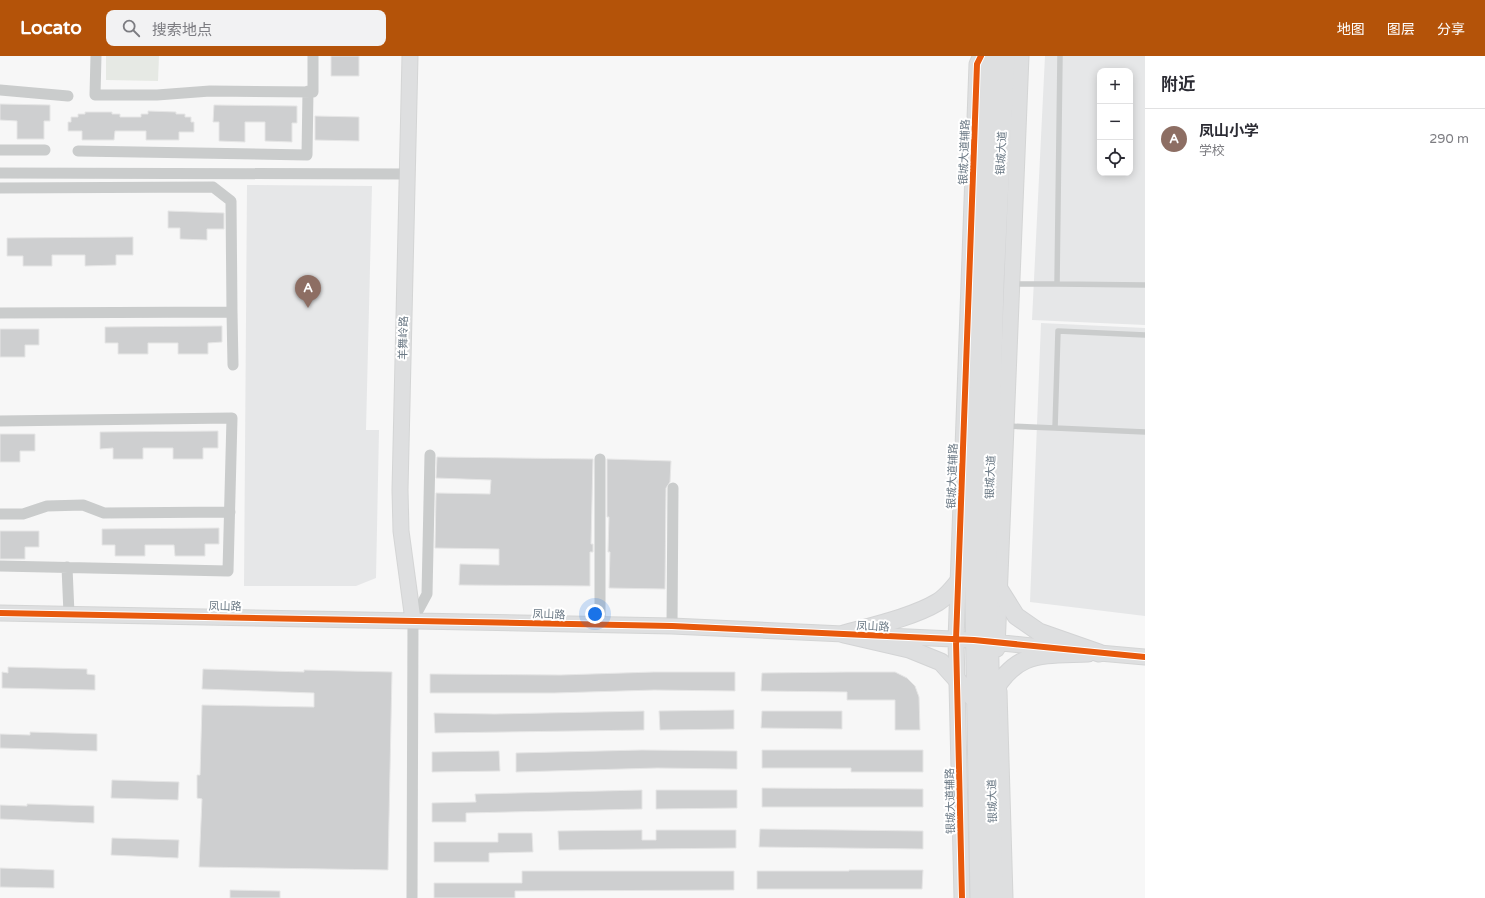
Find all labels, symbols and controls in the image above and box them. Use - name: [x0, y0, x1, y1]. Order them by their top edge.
- search box: [106, 10, 386, 46]
- text: Locato: [20, 17, 82, 39]
- icon: search: [120, 17, 142, 39]
- text: 搜索地点: [152, 21, 212, 39]
- text: 地图: [1337, 21, 1365, 38]
- text: 图层: [1387, 21, 1415, 38]
- text: 分享: [1437, 21, 1465, 38]
- map controls: [1097, 68, 1133, 176]
- button: +: [1097, 68, 1133, 104]
- text: 附近: [1161, 74, 1195, 95]
- button: −: [1097, 104, 1133, 140]
- street label: 银城大道辅路: [957, 119, 972, 185]
- text: 凤山小学: [1199, 122, 1259, 140]
- street label: 银城大道: [994, 131, 1009, 175]
- text: A: [1169, 131, 1179, 147]
- text: 290 m: [1429, 131, 1469, 147]
- button: locate: [1097, 140, 1133, 176]
- text: 学校: [1199, 143, 1225, 159]
- pin: A: [295, 275, 321, 308]
- street label: 羊舞岭路: [397, 316, 410, 360]
- street label: 银城大道辅路: [945, 443, 960, 509]
- street label: 银城大道: [983, 455, 998, 499]
- street label: 凤山路: [208, 600, 242, 613]
- your location: [585, 604, 605, 624]
- street label: 凤山路: [532, 607, 566, 622]
- street label: 凤山路: [856, 619, 890, 634]
- street label: 银城大道辅路: [943, 768, 958, 834]
- street label: 银城大道: [986, 779, 999, 823]

